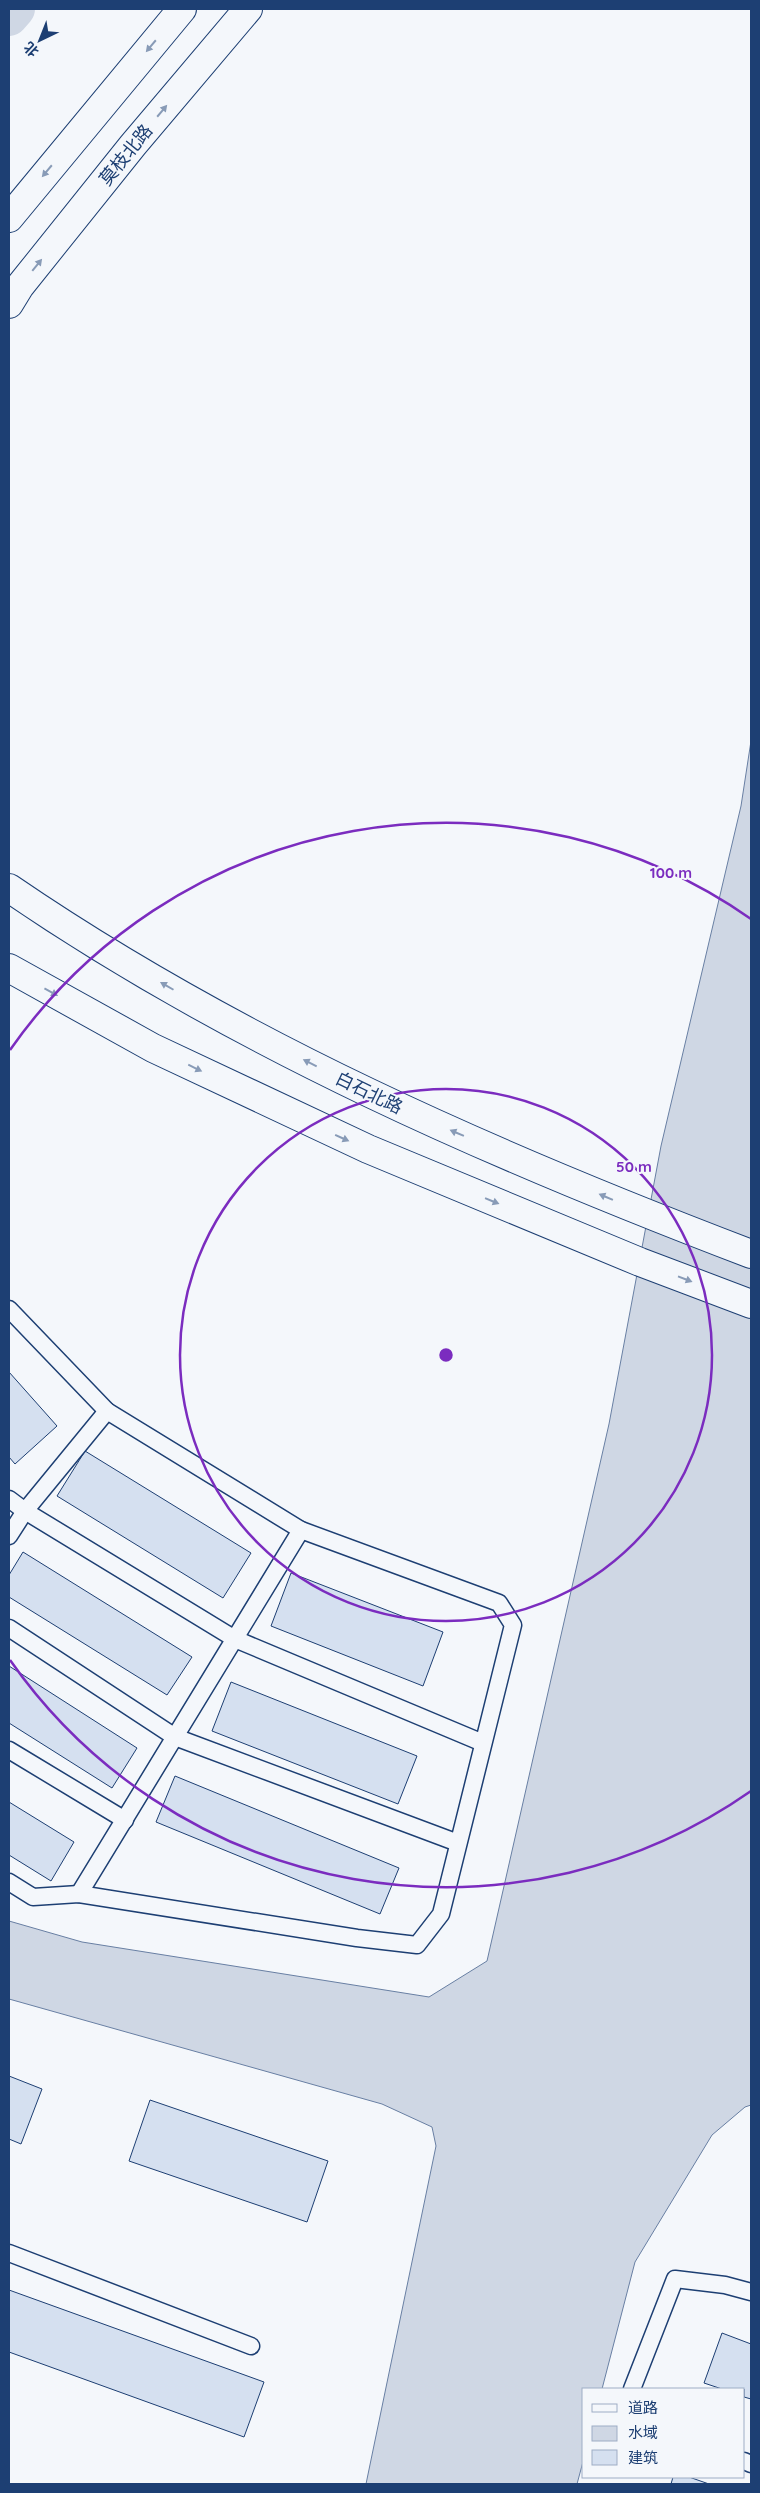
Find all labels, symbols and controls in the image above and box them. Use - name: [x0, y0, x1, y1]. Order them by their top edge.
- north arrow: [15, 15, 65, 65]
- text: 北: [20, 38, 42, 61]
- one-way arrow: [145, 40, 156, 53]
- one-way arrow: [156, 105, 167, 118]
- street label: 莫枝北路: [94, 119, 157, 190]
- one-way arrow: [42, 165, 53, 178]
- one-way arrow: [32, 259, 43, 272]
- text: 100 m: [650, 863, 692, 882]
- one-way arrow: [161, 981, 174, 990]
- one-way arrow: [44, 988, 59, 996]
- one-way arrow: [303, 1059, 317, 1067]
- one-way arrow: [188, 1064, 202, 1072]
- street label: 白石北路: [332, 1066, 407, 1119]
- one-way arrow: [450, 1128, 464, 1136]
- one-way arrow: [335, 1134, 349, 1142]
- text: 50 m: [616, 1157, 652, 1176]
- one-way arrow: [599, 1192, 613, 1200]
- one-way arrow: [485, 1197, 499, 1205]
- one-way arrow: [678, 1276, 693, 1283]
- centre of rings: [437, 1346, 455, 1364]
- legend: [582, 2388, 745, 2478]
- text: 道路: [628, 2398, 658, 2417]
- text: 水域: [628, 2423, 658, 2442]
- text: 建筑: [628, 2448, 658, 2467]

